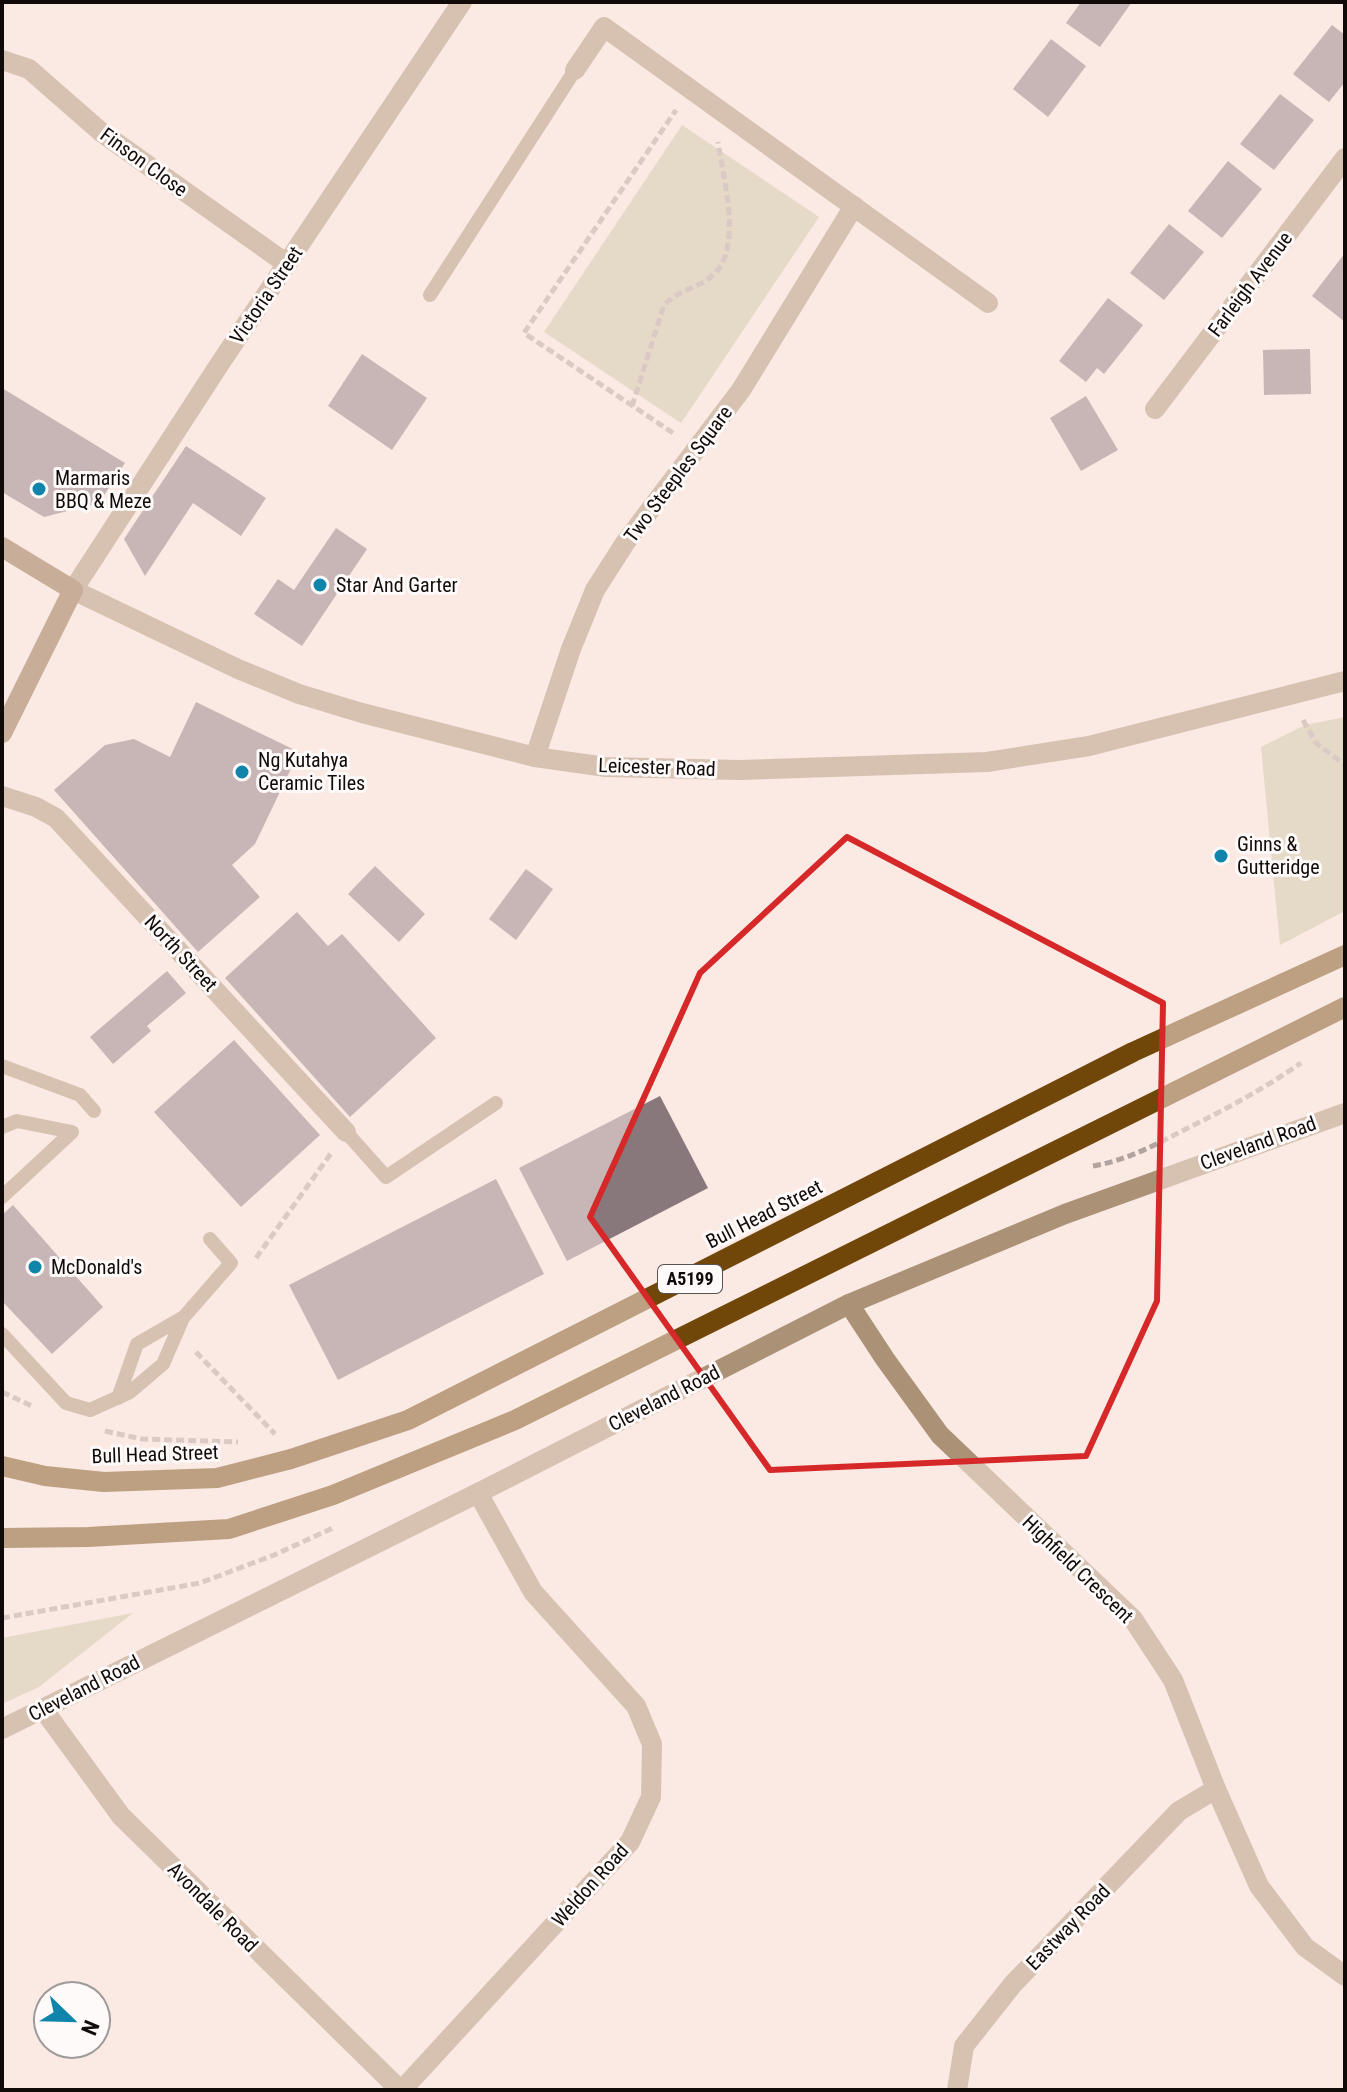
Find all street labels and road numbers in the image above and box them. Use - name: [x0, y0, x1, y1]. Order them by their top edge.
- street label: Finson Close: [96, 122, 192, 202]
- street label: Farleigh Avenue: [1203, 227, 1297, 341]
- street label: Victoria Street: [225, 242, 307, 348]
- street label: Two Steeples Square: [619, 401, 737, 547]
- street label: Leicester Road: [598, 753, 716, 781]
- street label: North Street: [139, 910, 223, 996]
- street label: Cleveland Road: [1197, 1111, 1319, 1175]
- street label: Bull Head Street: [702, 1174, 826, 1254]
- road number: A5199: [658, 1265, 722, 1293]
- street label: Cleveland Road: [604, 1360, 724, 1436]
- street label: Bull Head Street: [91, 1440, 219, 1468]
- street label: Highfield Crescent: [1018, 1510, 1138, 1628]
- street label: Cleveland Road: [24, 1650, 144, 1726]
- street label: Weldon Road: [547, 1839, 633, 1931]
- street label: Avondale Road: [163, 1857, 263, 1957]
- street label: Eastway Road: [1021, 1879, 1115, 1975]

